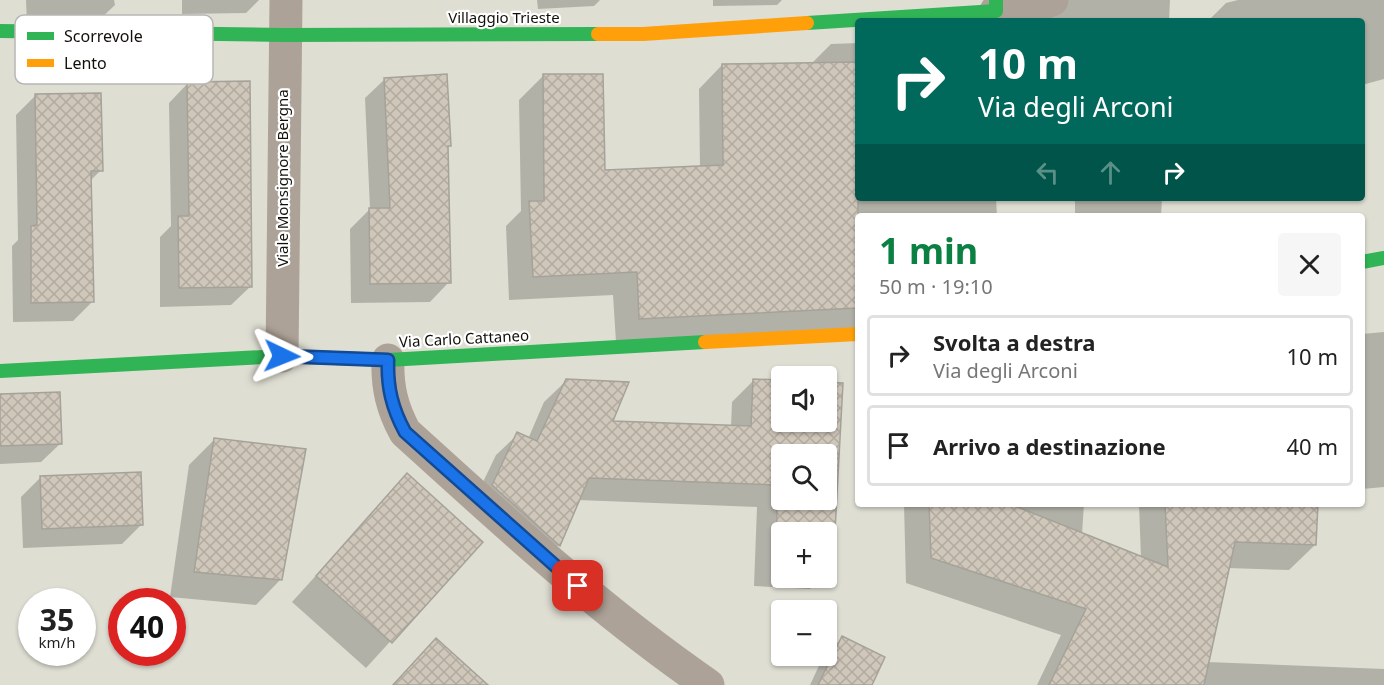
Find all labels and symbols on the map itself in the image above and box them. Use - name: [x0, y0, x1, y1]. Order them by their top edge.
- street label: Villaggio Trieste: [448, 7, 560, 27]
- legend: [15, 15, 213, 84]
- text: Scorrevole: [64, 25, 143, 47]
- text: Lento: [64, 52, 107, 74]
- street label: Viale Monsignore Bergna: [272, 89, 292, 267]
- position arrow: [250, 324, 314, 388]
- street label: Via Carlo Cattaneo: [398, 325, 529, 351]
- pin: [552, 560, 603, 611]
- speed limit sign: 40: [108, 588, 186, 666]

